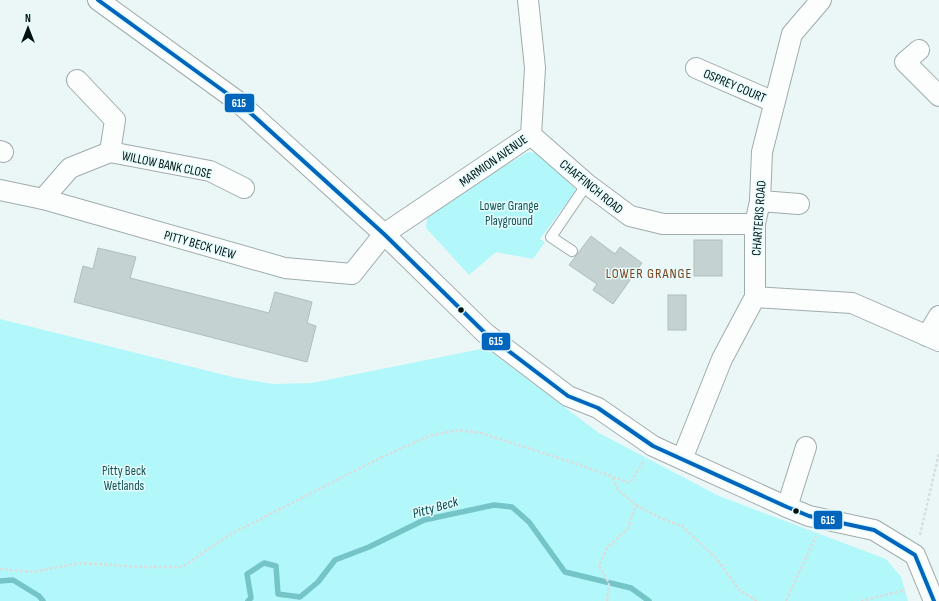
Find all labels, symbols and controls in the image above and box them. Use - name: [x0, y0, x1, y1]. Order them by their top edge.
- north arrow: [8, 8, 48, 48]
- text: N: [25, 12, 31, 25]
- street label: OSPREY COURT: [701, 66, 768, 106]
- line badge: 615: [224, 93, 255, 113]
- text: 615: [232, 97, 246, 110]
- street label: MARMION AVENUE: [456, 131, 531, 190]
- street label: WILLOW BANK CLOSE: [120, 148, 213, 182]
- street label: CHAFFINCH ROAD: [556, 156, 626, 217]
- street label: CHARTERIS ROAD: [748, 180, 770, 256]
- park label: Lower Grange Playground: [479, 198, 539, 229]
- street label: PITTY BECK VIEW: [162, 227, 238, 263]
- district label: LOWER GRANGE: [606, 265, 692, 282]
- unlabelled marker: [456, 305, 466, 315]
- line badge: 615: [481, 332, 511, 351]
- text: 615: [489, 335, 503, 348]
- park label: Pitty Beck Wetlands: [102, 463, 146, 494]
- water label: Pitty Beck: [410, 493, 461, 522]
- unlabelled marker: [791, 506, 801, 516]
- line badge: 615: [813, 510, 843, 530]
- text: 615: [821, 514, 835, 527]

